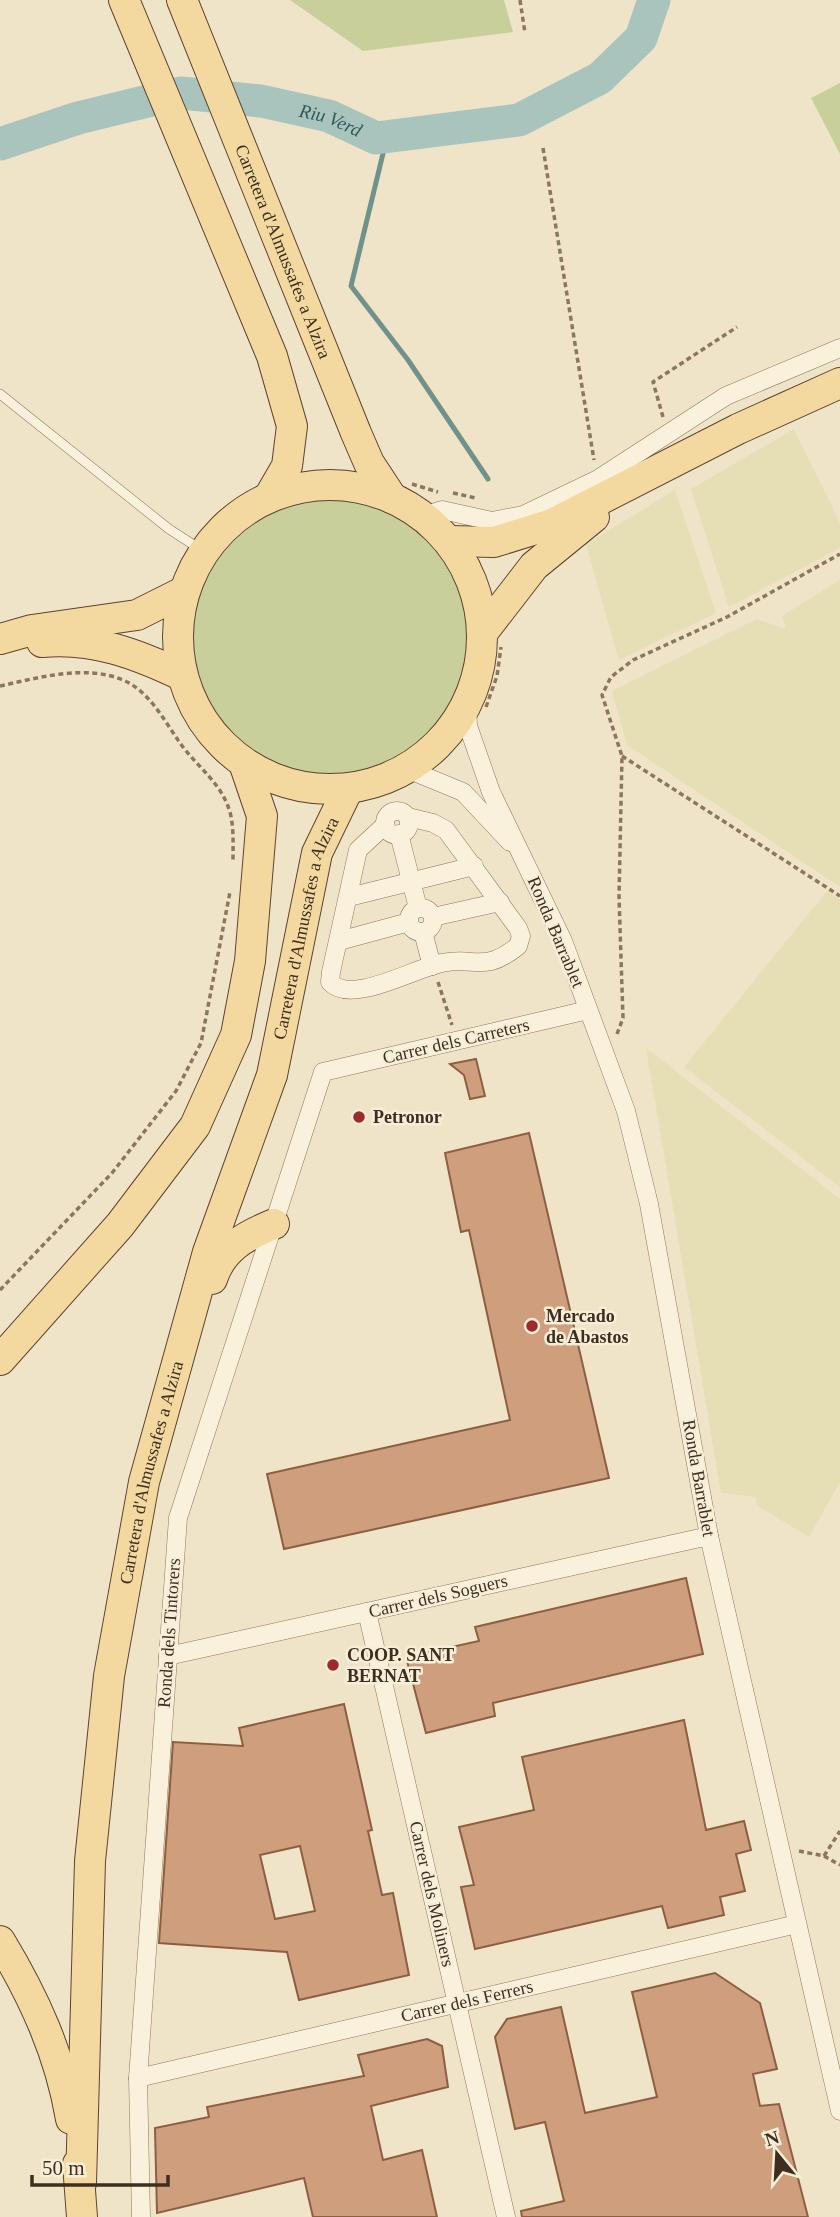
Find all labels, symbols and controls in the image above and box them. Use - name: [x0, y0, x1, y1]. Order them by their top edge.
- water label: Riu Verd: [296, 100, 366, 141]
- street label: Carretera d'Almussafes a Alzira: [231, 142, 335, 361]
- street label: Carretera d'Almussafes a Alzira: [269, 814, 343, 1041]
- street label: Ronda Barrablet: [524, 874, 588, 990]
- street label: Carrer dels Carreters: [381, 1014, 531, 1068]
- place label: Petronor: [373, 1107, 442, 1127]
- marker: Petronor: [351, 1109, 367, 1125]
- place label: Mercado de Abastos: [546, 1306, 629, 1347]
- marker: Mercado de Abastos: [524, 1318, 540, 1334]
- street label: Carretera d'Almussafes a Alzira: [116, 1359, 187, 1586]
- street label: Ronda Barrablet: [679, 1418, 719, 1538]
- street label: Ronda dels Tintorers: [154, 1557, 184, 1709]
- street label: Carrer dels Soguers: [367, 1570, 509, 1622]
- place label: COOP. SANT BERNAT: [347, 1645, 454, 1686]
- marker: COOP. SANT BERNAT: [325, 1657, 341, 1673]
- street label: Carrer dels Moliners: [406, 1819, 458, 1969]
- street label: Carrer dels Ferrers: [399, 1976, 535, 2026]
- north arrow: [742, 2119, 812, 2189]
- text: N: [762, 2126, 782, 2150]
- scale bar: [32, 2144, 168, 2188]
- text: 50 m: [42, 2156, 85, 2180]

